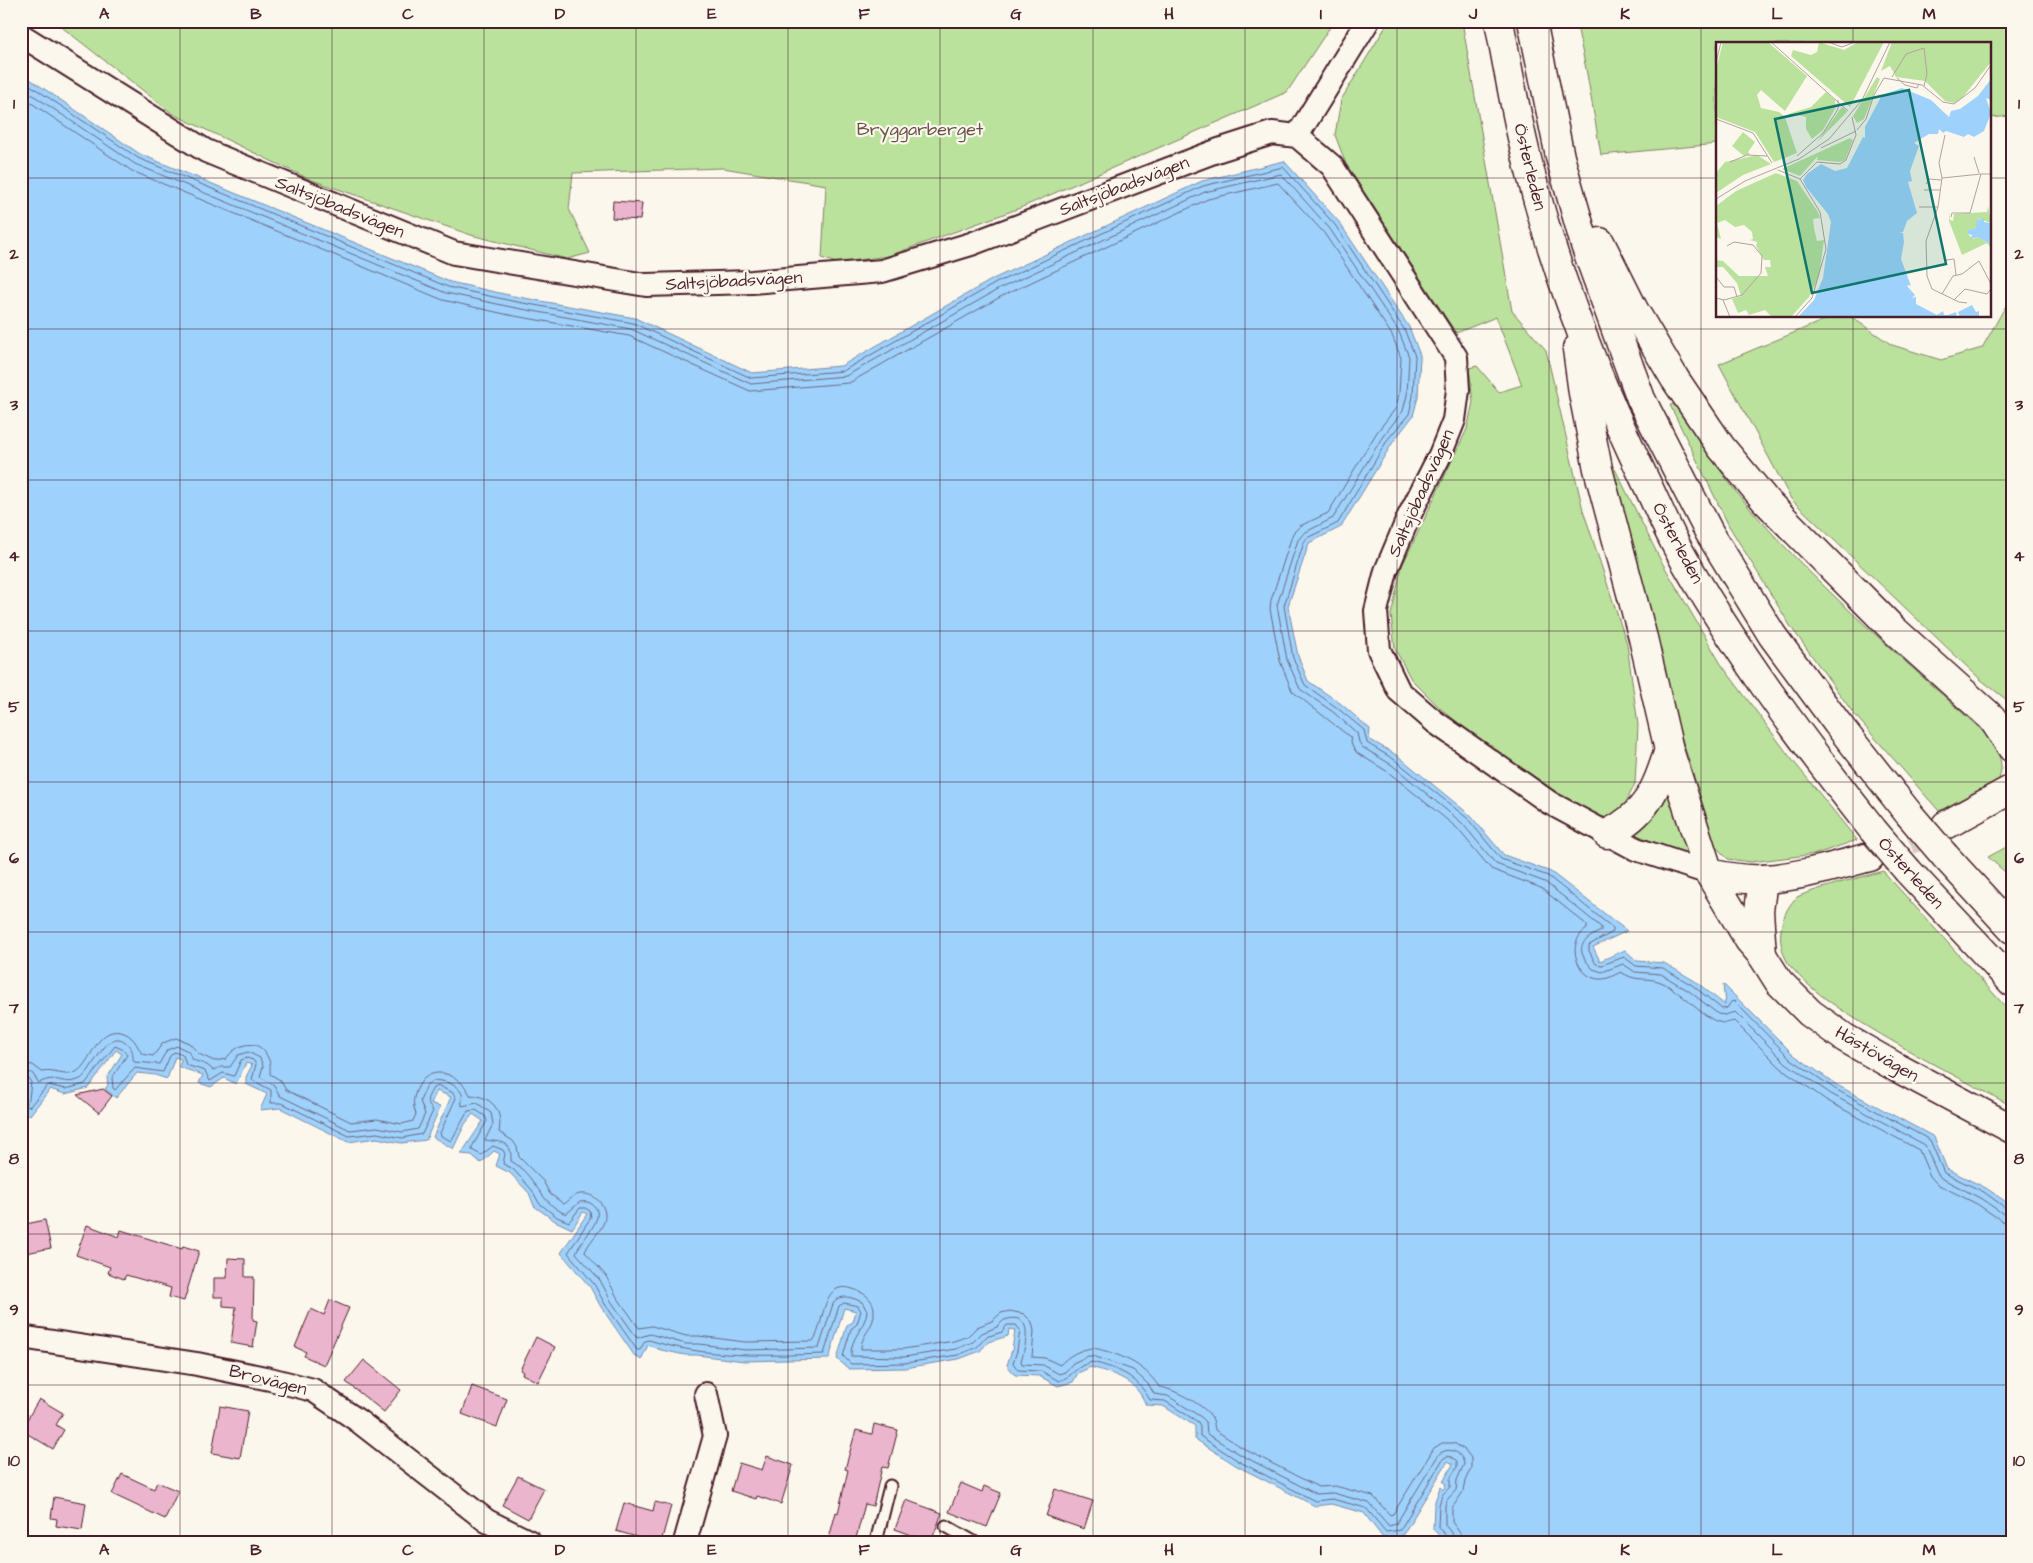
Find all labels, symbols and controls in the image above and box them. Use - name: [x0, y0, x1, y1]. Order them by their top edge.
- text: A: [99, 3, 110, 25]
- text: B: [250, 3, 262, 25]
- text: C: [402, 3, 414, 25]
- text: D: [555, 3, 566, 25]
- text: E: [707, 3, 717, 25]
- text: F: [858, 3, 870, 25]
- text: G: [1010, 3, 1022, 25]
- text: H: [1164, 3, 1174, 25]
- text: I: [1320, 3, 1322, 25]
- text: J: [1468, 3, 1478, 25]
- text: K: [1620, 3, 1630, 25]
- text: L: [1771, 3, 1783, 25]
- text: M: [1922, 3, 1936, 25]
- inset map: [1716, 42, 1990, 318]
- text: 1: [13, 93, 16, 115]
- text: 1: [2018, 93, 2021, 115]
- park label: Bryggarberget: [857, 117, 984, 143]
- street label: Österleden: [1507, 121, 1553, 213]
- street label: Saltsjöbadsvägen: [1055, 150, 1193, 223]
- street label: Saltsjöbadsvägen: [271, 170, 408, 245]
- text: 2: [8, 243, 19, 265]
- text: 2: [2013, 243, 2024, 265]
- street label: Saltsjöbadsvägen: [665, 265, 803, 298]
- text: 3: [9, 394, 19, 416]
- text: 3: [2014, 394, 2024, 416]
- street label: Saltsjöbadsvägen: [1382, 425, 1461, 561]
- street label: Österleden: [1646, 498, 1710, 588]
- text: 4: [9, 545, 20, 567]
- text: 4: [2014, 545, 2025, 567]
- text: 5: [8, 696, 20, 718]
- text: 5: [2013, 696, 2025, 718]
- street label: Österleden: [1872, 832, 1950, 914]
- text: 6: [9, 847, 19, 869]
- text: 6: [2014, 847, 2024, 869]
- text: 7: [8, 997, 19, 1019]
- text: 7: [2013, 997, 2024, 1019]
- street label: Hästövägen: [1830, 1020, 1924, 1089]
- text: 8: [9, 1148, 20, 1170]
- text: 8: [2014, 1148, 2025, 1170]
- text: 9: [9, 1299, 19, 1321]
- text: 9: [2014, 1299, 2024, 1321]
- street label: Brovägen: [226, 1358, 310, 1403]
- text: 10: [8, 1450, 20, 1472]
- text: 10: [2013, 1450, 2025, 1472]
- text: A: [99, 1539, 110, 1561]
- text: B: [250, 1539, 262, 1561]
- text: C: [402, 1539, 414, 1561]
- text: D: [555, 1539, 566, 1561]
- text: E: [707, 1539, 717, 1561]
- text: F: [858, 1539, 870, 1561]
- text: G: [1010, 1539, 1022, 1561]
- text: H: [1164, 1539, 1174, 1561]
- text: I: [1320, 1539, 1322, 1561]
- text: J: [1468, 1539, 1478, 1561]
- text: K: [1620, 1539, 1630, 1561]
- text: L: [1771, 1539, 1783, 1561]
- text: M: [1922, 1539, 1936, 1561]

